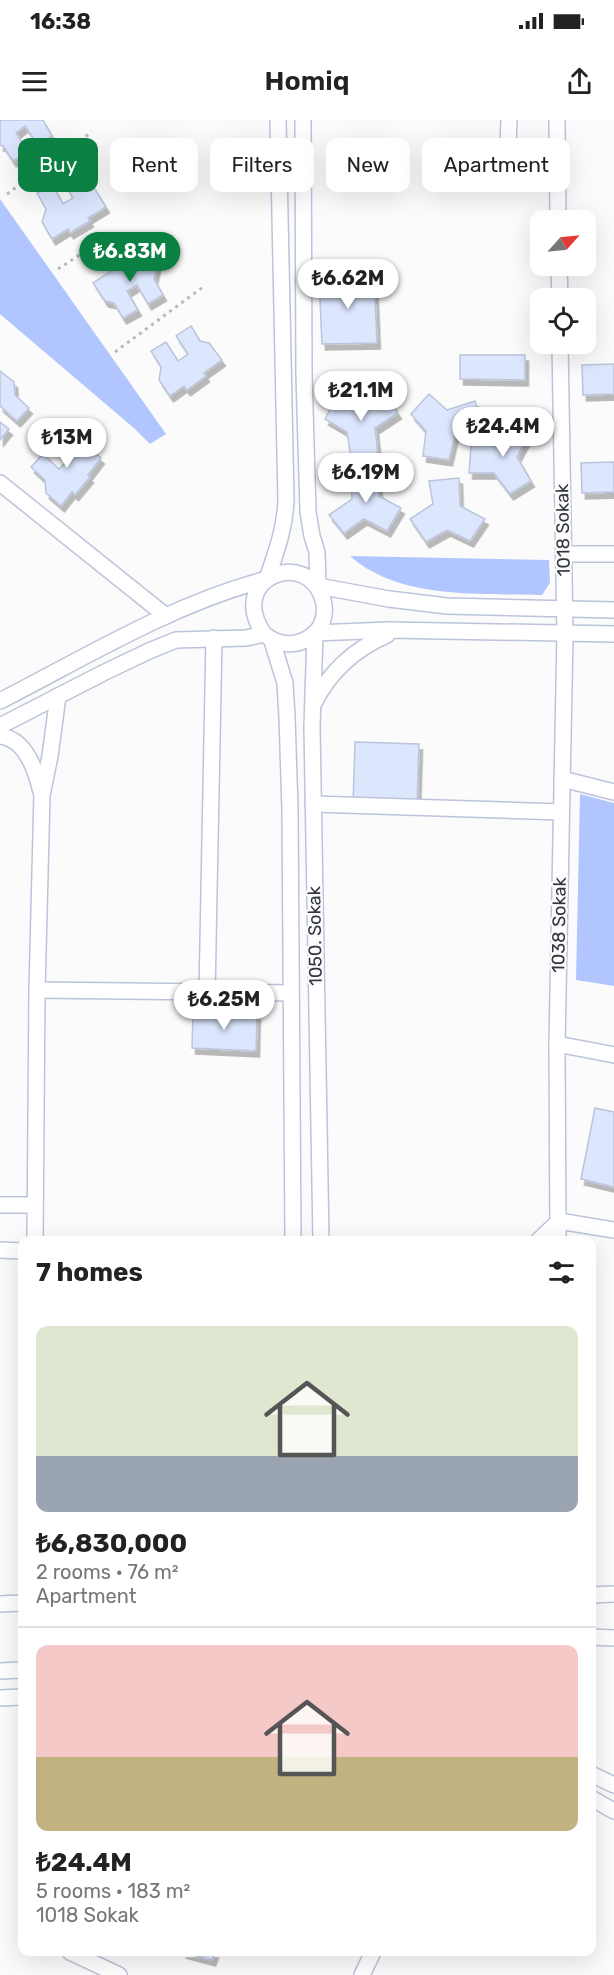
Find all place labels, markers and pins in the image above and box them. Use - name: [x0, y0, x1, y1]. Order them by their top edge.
- pin: ₺6.83M: [81, 232, 179, 283]
- pin: ₺6.62M: [299, 259, 397, 310]
- pin: ₺21.1M: [312, 371, 410, 422]
- pin: ₺24.4M: [454, 407, 552, 458]
- pin: ₺13M: [31, 418, 103, 469]
- pin: ₺6.19M: [317, 453, 415, 504]
- pin: ₺6.25M: [175, 980, 273, 1031]

